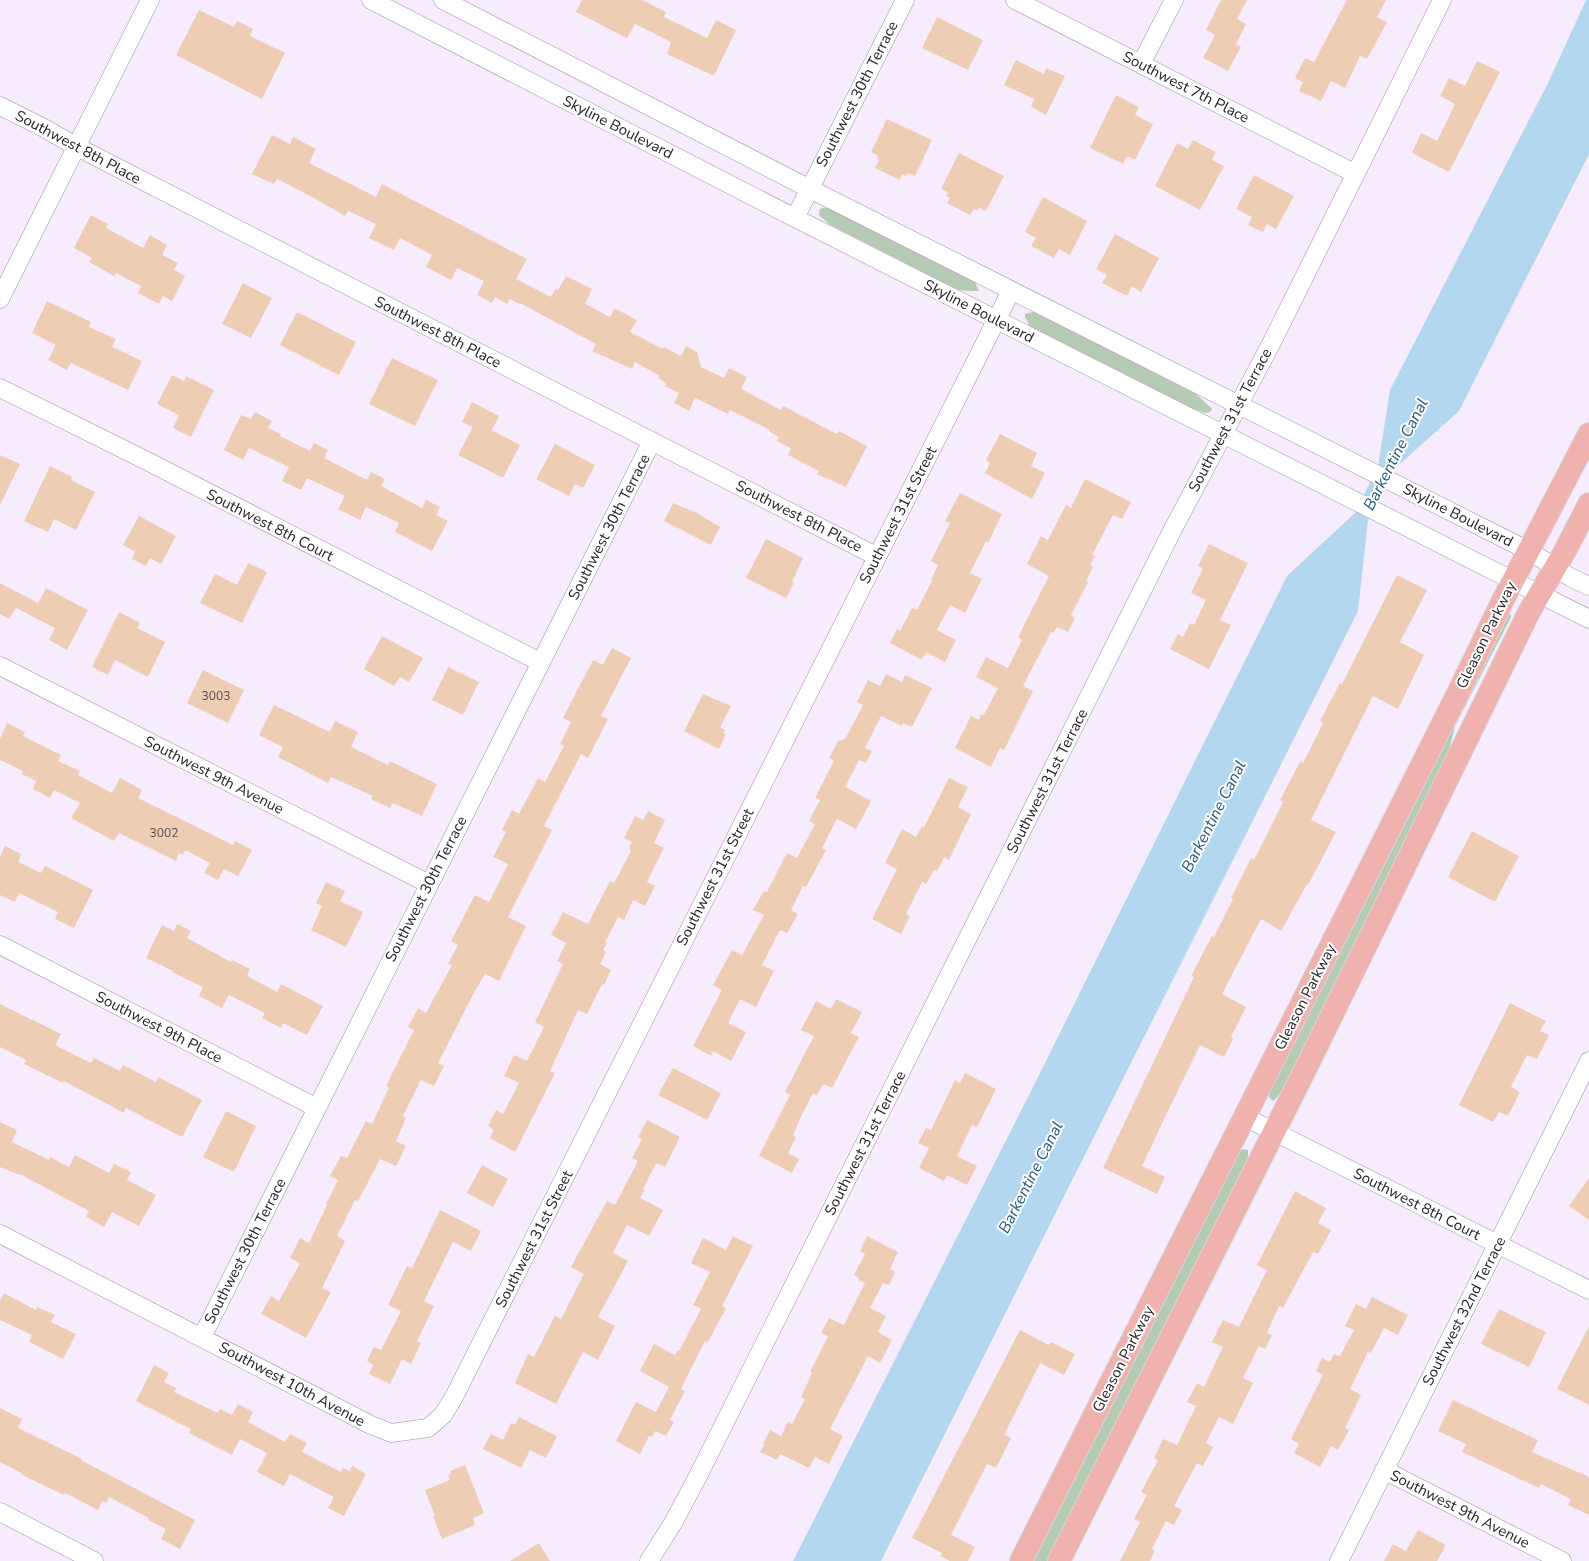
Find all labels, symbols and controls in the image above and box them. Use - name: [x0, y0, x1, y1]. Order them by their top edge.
- street label: Southwest 30th Terrace: [811, 18, 903, 170]
- street label: Southwest 7th Place: [1119, 46, 1253, 128]
- street label: Skyline Boulevard: [559, 91, 677, 163]
- street label: Southwest 8th Place: [12, 105, 144, 189]
- street label: Skyline Boulevard: [920, 275, 1038, 347]
- street label: Southwest 8th Place: [371, 291, 505, 373]
- street label: Southwest 31st Terrace: [1184, 345, 1276, 495]
- water label: Barkentine Canal: [1358, 395, 1434, 514]
- street label: Southwest 31st Street: [855, 442, 942, 587]
- street label: Southwest 30th Terrace: [563, 451, 655, 603]
- street label: Southwest 8th Place: [732, 475, 866, 557]
- street label: Skyline Boulevard: [1399, 479, 1517, 551]
- street label: Southwest 8th Court: [203, 484, 338, 566]
- street label: Gleason Parkway: [1451, 578, 1521, 692]
- house number: 3003: [202, 688, 230, 704]
- street label: Southwest 31st Terrace: [1002, 705, 1092, 857]
- street label: Southwest 9th Avenue: [141, 731, 287, 819]
- water label: Barkentine Canal: [1176, 757, 1252, 876]
- street label: Southwest 31st Street: [672, 804, 759, 949]
- street label: Southwest 30th Terrace: [380, 813, 472, 965]
- house number: 3002: [150, 825, 178, 841]
- street label: Gleason Parkway: [1270, 940, 1341, 1054]
- street label: Southwest 9th Place: [92, 986, 226, 1068]
- street label: Southwest 31st Terrace: [820, 1067, 910, 1219]
- water label: Barkentine Canal: [993, 1118, 1069, 1237]
- street label: Southwest 8th Court: [1350, 1163, 1485, 1245]
- street label: Southwest 31st Street: [491, 1166, 578, 1311]
- street label: Southwest 30th Terrace: [199, 1175, 291, 1327]
- street label: Southwest 32nd Terrace: [1418, 1233, 1510, 1389]
- street label: Gleason Parkway: [1088, 1302, 1159, 1416]
- street label: Southwest 10th Avenue: [215, 1337, 369, 1431]
- street label: Southwest 9th Avenue: [1387, 1465, 1533, 1553]

